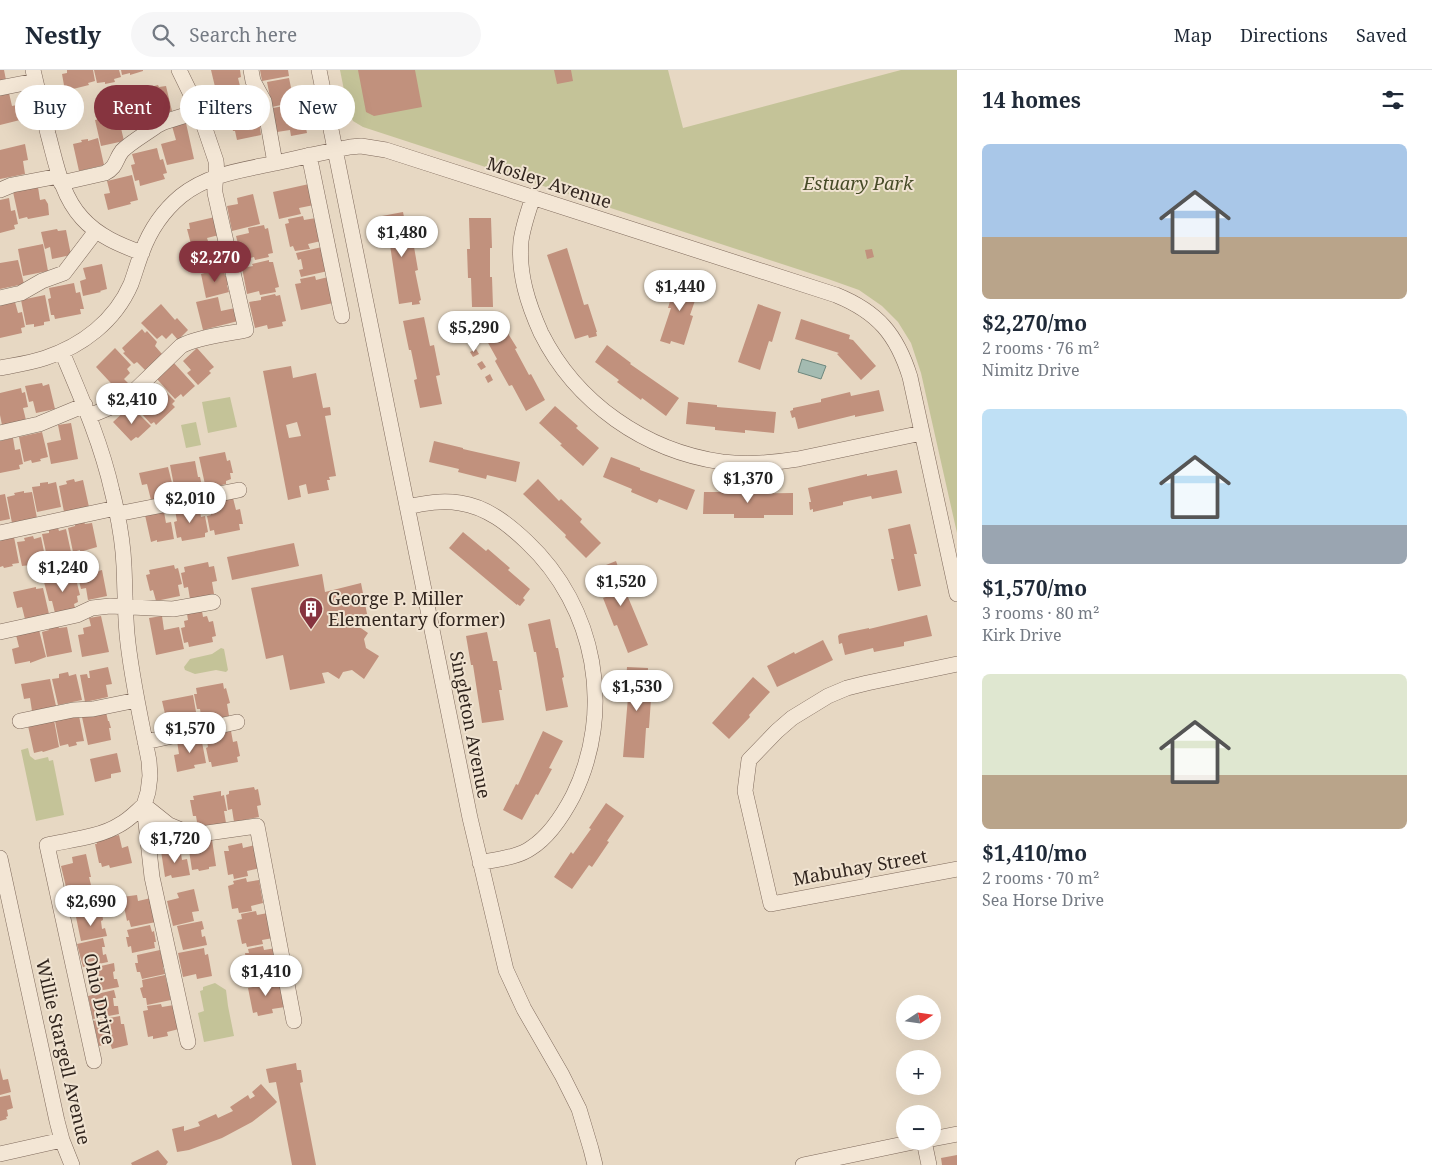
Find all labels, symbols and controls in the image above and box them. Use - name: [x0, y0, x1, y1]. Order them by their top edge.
- search box: [131, 12, 481, 57]
- text: Nestly: [25, 18, 101, 51]
- icon: search: [149, 21, 177, 49]
- text: Search here: [189, 22, 297, 48]
- text: Map: [1174, 23, 1212, 47]
- text: Directions: [1240, 23, 1328, 47]
- text: Saved: [1356, 23, 1407, 47]
- chip: Buy: [15, 85, 84, 130]
- chip: Rent: [94, 85, 170, 130]
- chip: Filters: [180, 85, 270, 130]
- chip: New: [280, 85, 355, 130]
- text: 14 homes: [982, 86, 1081, 114]
- icon: filters: [1379, 86, 1407, 114]
- street label: Mosley Avenue: [484, 151, 615, 214]
- park label: Estuary Park: [802, 171, 914, 195]
- icon: home: [1150, 177, 1240, 267]
- pin: $1,480: [361, 216, 443, 258]
- text: $1,480: [377, 221, 427, 243]
- pin: $2,270: [174, 240, 256, 283]
- text: $2,270: [190, 246, 240, 268]
- pin: $1,440: [639, 270, 721, 312]
- text: $1,440: [655, 275, 705, 297]
- text: $2,270/mo: [982, 309, 1087, 337]
- pin: $5,290: [433, 310, 515, 353]
- text: $5,290: [449, 316, 499, 338]
- text: 2 rooms · 76 m²: [982, 337, 1099, 359]
- text: Nimitz Drive: [982, 359, 1080, 381]
- pin: $2,410: [91, 382, 173, 425]
- text: $2,410: [107, 388, 157, 410]
- icon: home: [1150, 442, 1240, 532]
- pin: $1,370: [707, 462, 789, 504]
- text: $1,370: [723, 467, 773, 489]
- pin: $2,010: [149, 482, 231, 524]
- text: $2,010: [165, 487, 215, 509]
- pin: $1,240: [22, 550, 104, 593]
- text: $1,240: [38, 556, 88, 578]
- pin: $1,520: [580, 564, 662, 607]
- text: $1,520: [596, 570, 646, 592]
- text: $1,570/mo: [982, 574, 1087, 602]
- place label: George P. Miller Elementary (former): [328, 586, 506, 631]
- building icon: George P. Miller Elementary (former): [298, 596, 324, 630]
- text: 3 rooms · 80 m²: [982, 602, 1099, 624]
- text: Kirk Drive: [982, 624, 1062, 646]
- street label: Singleton Avenue: [445, 649, 497, 800]
- pin: $1,530: [596, 670, 678, 712]
- text: $1,530: [612, 675, 662, 697]
- icon: home: [1150, 707, 1240, 797]
- pin: $1,570: [149, 712, 231, 754]
- text: $1,570: [165, 717, 215, 739]
- pin: $1,720: [134, 822, 216, 864]
- text: $1,720: [150, 827, 200, 849]
- text: $1,410/mo: [982, 839, 1087, 867]
- street label: Mabuhay Street: [791, 843, 929, 891]
- text: 2 rooms · 70 m²: [982, 867, 1099, 889]
- pin: $2,690: [50, 884, 132, 927]
- text: Sea Horse Drive: [982, 889, 1104, 911]
- text: $2,690: [66, 890, 116, 912]
- street label: Ohio Drive: [79, 951, 121, 1047]
- pin: $1,410: [225, 954, 307, 997]
- street label: Willie Stargell Avenue: [31, 956, 97, 1147]
- text: $1,410: [241, 960, 291, 982]
- north arrow: [896, 995, 941, 1040]
- map controls: [896, 995, 941, 1150]
- button: +: [896, 1050, 941, 1095]
- button: −: [896, 1105, 941, 1150]

